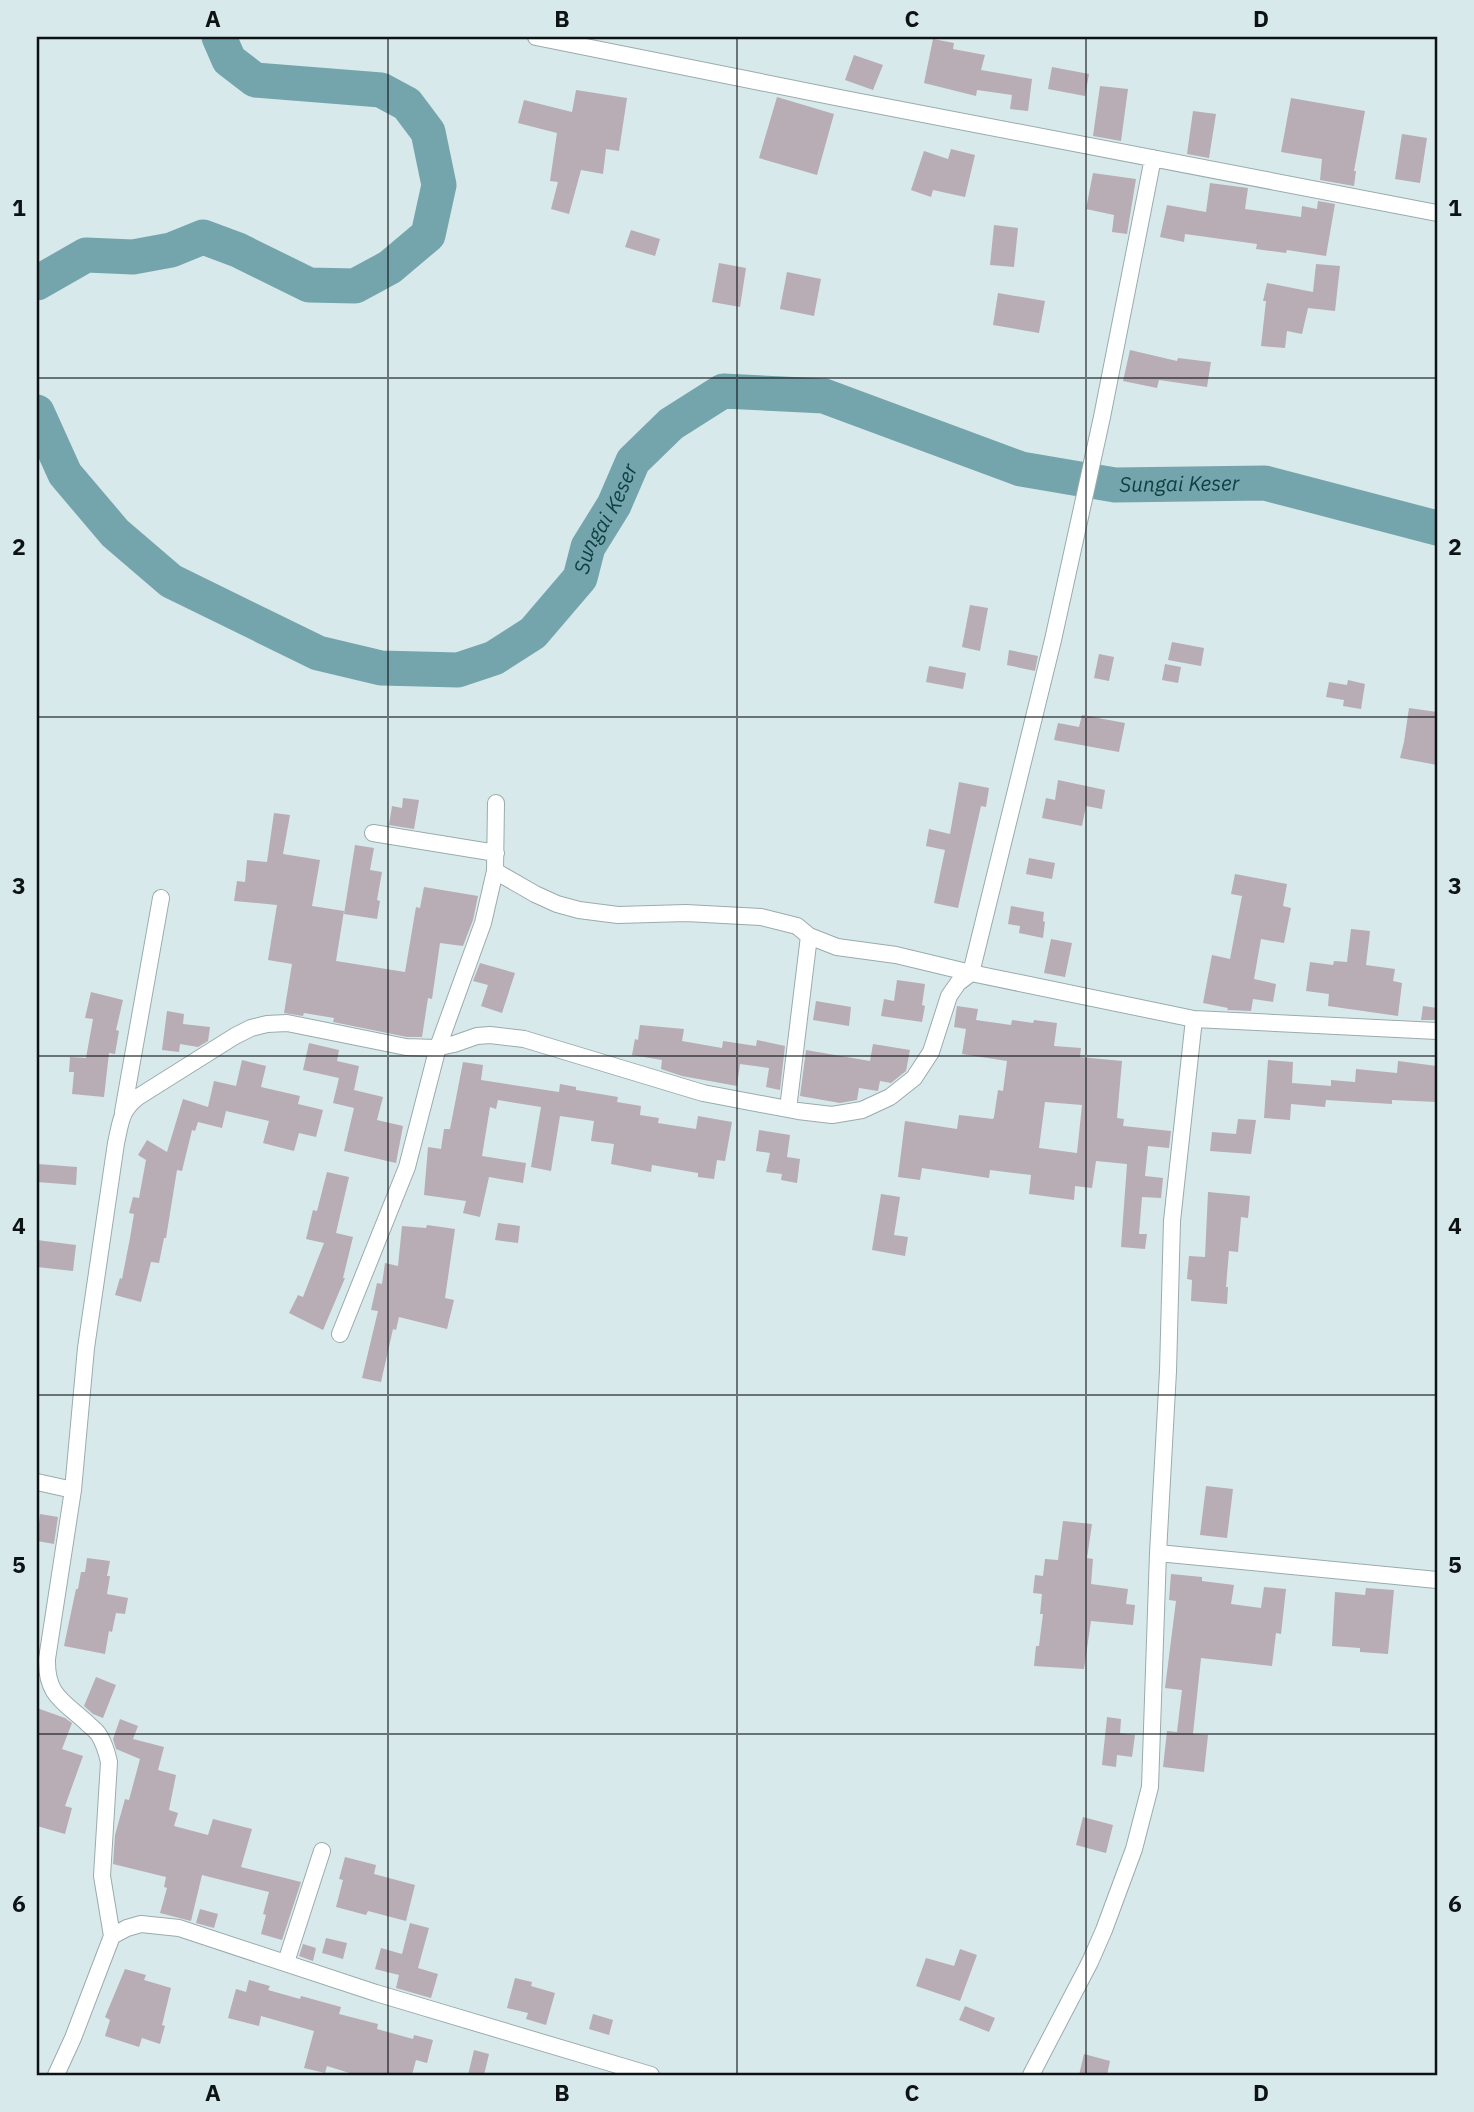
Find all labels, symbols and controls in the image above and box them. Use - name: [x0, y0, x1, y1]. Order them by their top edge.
- text: A: [205, 3, 221, 33]
- text: B: [554, 3, 570, 33]
- text: C: [905, 3, 920, 33]
- text: D: [1253, 3, 1269, 33]
- text: 1: [12, 192, 26, 222]
- text: 1: [1448, 192, 1462, 222]
- water label: Sungai Keser: [567, 458, 644, 577]
- water label: Sungai Keser: [1119, 468, 1241, 498]
- text: 2: [12, 531, 26, 561]
- text: 2: [1448, 531, 1462, 561]
- text: 3: [12, 870, 26, 900]
- text: 3: [1448, 870, 1462, 900]
- text: 4: [12, 1210, 26, 1240]
- text: 4: [1448, 1210, 1462, 1240]
- text: 5: [12, 1549, 26, 1579]
- text: 5: [1448, 1549, 1462, 1579]
- text: 6: [12, 1888, 26, 1918]
- text: 6: [1448, 1888, 1462, 1918]
- text: A: [205, 2077, 221, 2107]
- text: B: [554, 2077, 570, 2107]
- text: C: [905, 2077, 920, 2107]
- text: D: [1253, 2077, 1269, 2107]

